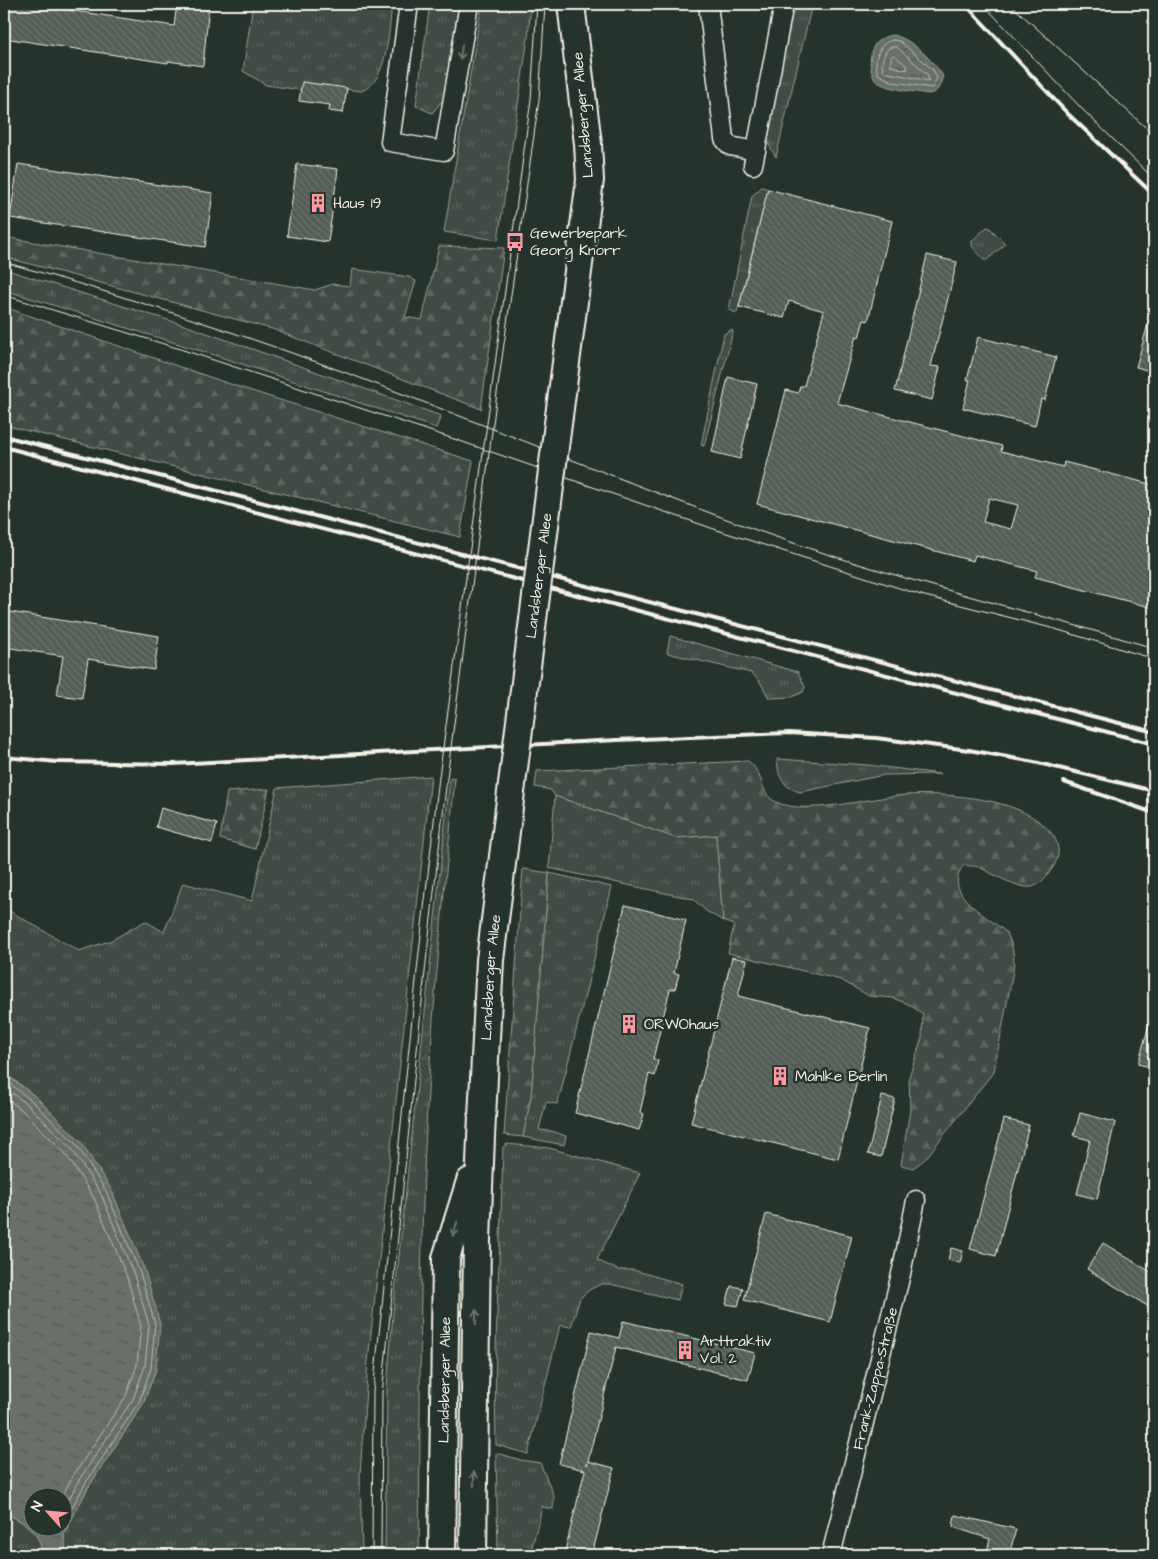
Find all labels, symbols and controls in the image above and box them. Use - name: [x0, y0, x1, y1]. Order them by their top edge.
- one-way arrow: [456, 44, 466, 60]
- street label: Landsberger Allee: [567, 51, 600, 179]
- building icon: Haus 19: [307, 192, 329, 214]
- place label: Haus 19: [333, 193, 381, 214]
- place label: Gewerbepark Georg Knorr: [530, 223, 627, 262]
- bus stop icon: Gewerbepark Georg Knorr: [504, 231, 526, 253]
- street label: Landsberger Allee: [520, 512, 557, 640]
- street label: Landsberger Allee: [475, 913, 506, 1041]
- building icon: ORWOhaus: [618, 1013, 640, 1035]
- place label: ORWOhaus: [644, 1014, 720, 1035]
- building icon: Mahlke Berlin: [769, 1065, 791, 1087]
- place label: Mahlke Berlin: [795, 1066, 888, 1087]
- one-way arrow: [450, 1221, 460, 1237]
- street label: Frank-Zappa-Straße: [847, 1305, 903, 1452]
- one-way arrow: [471, 1309, 481, 1325]
- street label: Landsberger Allee: [433, 1317, 456, 1443]
- place label: Arttraktiv Vol. 2: [700, 1331, 771, 1369]
- building icon: Arttraktiv Vol. 2: [674, 1339, 696, 1361]
- one-way arrow: [469, 1471, 479, 1488]
- north arrow: [22, 1486, 72, 1536]
- text: N: [26, 1498, 48, 1515]

